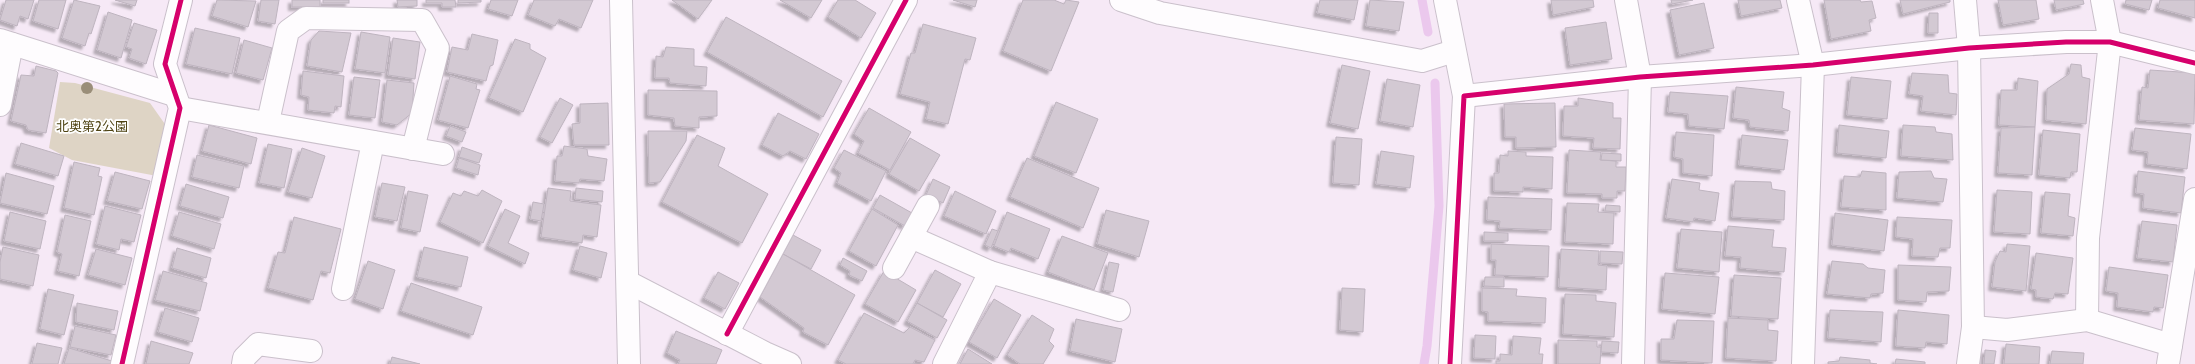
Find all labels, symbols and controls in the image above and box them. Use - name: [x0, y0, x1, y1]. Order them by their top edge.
- park label: 北奥第2公園: [56, 118, 128, 134]

